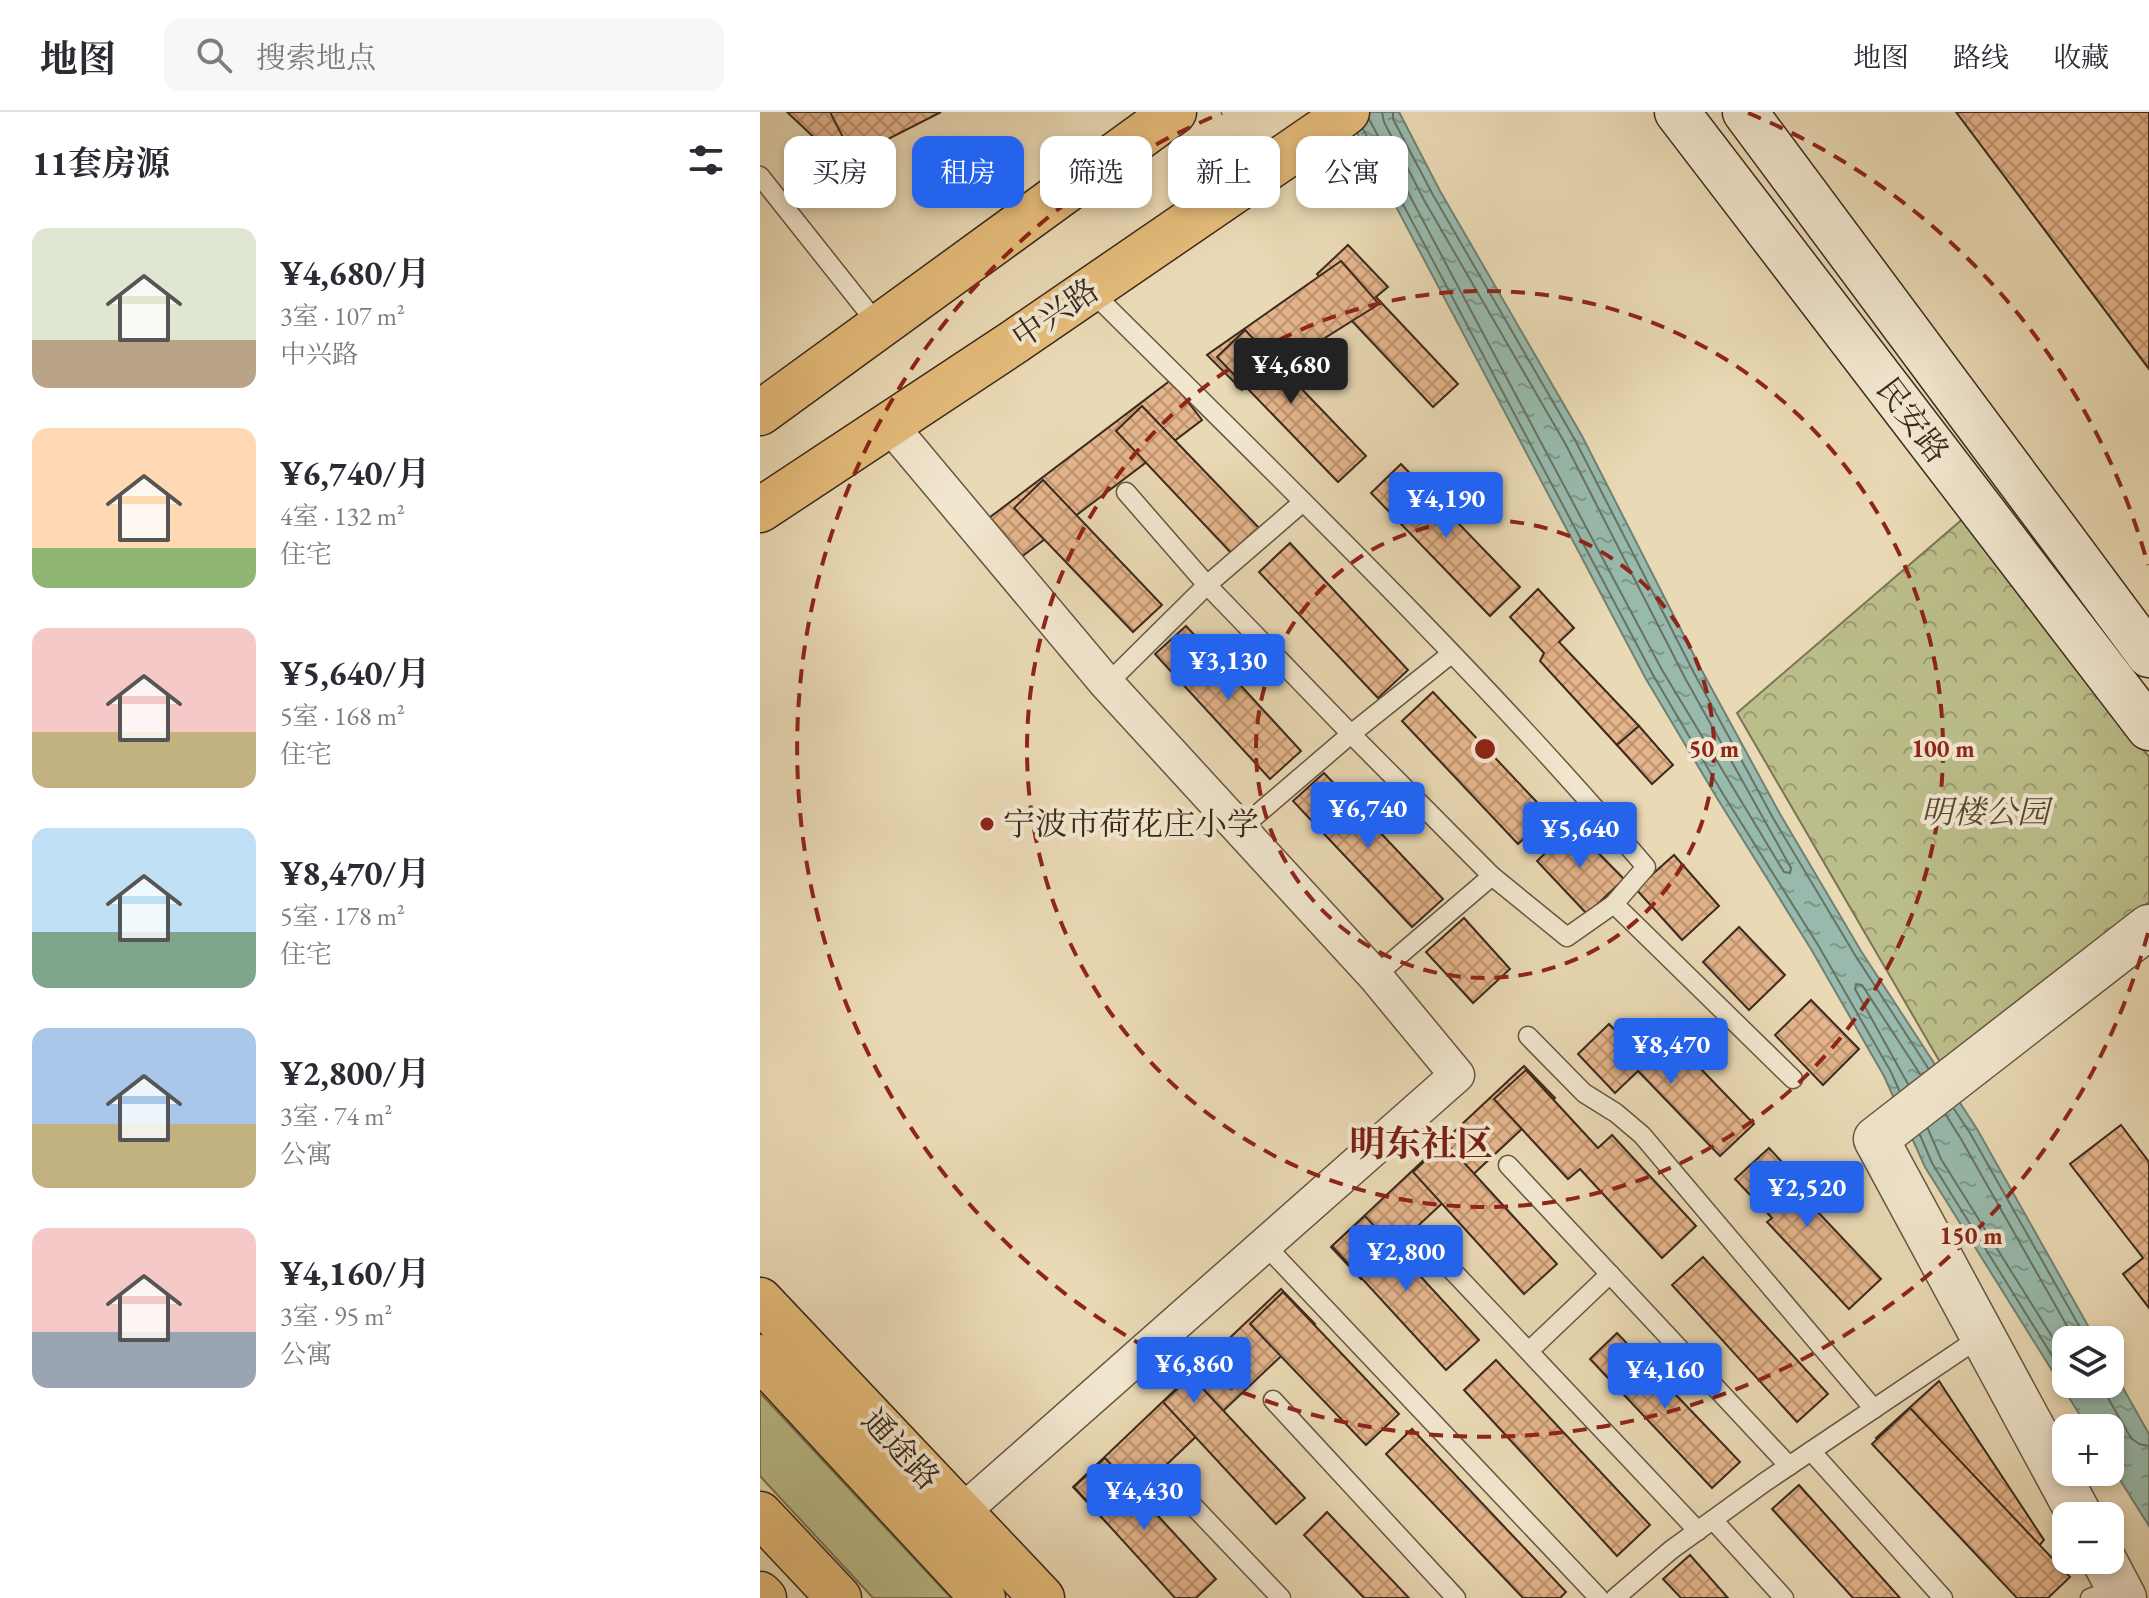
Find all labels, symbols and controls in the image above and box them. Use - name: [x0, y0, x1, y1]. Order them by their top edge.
- search box: [164, 19, 724, 91]
- icon: search: [192, 33, 236, 77]
- text: 地图: [40, 34, 116, 83]
- text: 搜索地点: [256, 38, 376, 77]
- text: 地图: [1853, 39, 1909, 75]
- text: 路线: [1953, 39, 2009, 75]
- text: 收藏: [2053, 39, 2109, 75]
- chip: 买房: [784, 136, 896, 208]
- chip: 租房: [912, 136, 1024, 208]
- chip: 筛选: [1040, 136, 1152, 208]
- chip: 新上: [1168, 136, 1280, 208]
- chip: 公寓: [1296, 136, 1408, 208]
- icon: filters: [684, 138, 728, 182]
- text: 11套房源: [32, 141, 170, 185]
- text: ¥4,680/月: [280, 251, 430, 295]
- icon: home: [96, 260, 192, 356]
- street label: 中兴路: [1003, 269, 1107, 357]
- text: 3室 · 107 m²: [280, 299, 405, 333]
- text: 中兴路: [280, 337, 358, 371]
- pin: ¥4,680: [1226, 338, 1356, 406]
- text: ¥4,680: [1252, 347, 1330, 381]
- street label: 民安路: [1867, 369, 1959, 471]
- text: ¥6,740/月: [280, 451, 430, 495]
- icon: home: [96, 460, 192, 556]
- pin: ¥4,190: [1381, 472, 1511, 540]
- text: ¥4,190: [1407, 481, 1485, 515]
- text: 4室 · 132 m²: [280, 499, 405, 533]
- text: 住宅: [280, 537, 332, 571]
- pin: ¥3,130: [1163, 634, 1293, 702]
- text: ¥3,130: [1189, 643, 1267, 677]
- text: ¥5,640/月: [280, 651, 430, 695]
- icon: home: [96, 660, 192, 756]
- text: 5室 · 168 m²: [280, 699, 405, 733]
- text: 50 m: [1689, 733, 1739, 764]
- text: 100 m: [1911, 733, 1975, 764]
- centre of rings: [1471, 735, 1499, 763]
- text: 住宅: [280, 737, 332, 771]
- pin: ¥6,740: [1303, 782, 1433, 850]
- text: ¥6,740: [1329, 791, 1407, 825]
- park label: 明楼公园: [1921, 791, 2054, 833]
- pin: ¥5,640: [1515, 802, 1645, 870]
- place label: 宁波市荷花庄小学: [1003, 803, 1259, 845]
- text: ¥5,640: [1541, 811, 1619, 845]
- marker: 宁波市荷花庄小学: [978, 815, 996, 833]
- text: ¥8,470/月: [280, 851, 430, 895]
- icon: home: [96, 860, 192, 956]
- text: 5室 · 178 m²: [280, 899, 405, 933]
- text: 住宅: [280, 937, 332, 971]
- pin: ¥8,470: [1606, 1018, 1736, 1086]
- text: ¥8,470: [1632, 1027, 1710, 1061]
- text: ¥2,800/月: [280, 1051, 430, 1095]
- icon: home: [96, 1060, 192, 1156]
- text: 3室 · 74 m²: [280, 1099, 392, 1133]
- district label: 明东社区: [1349, 1120, 1493, 1167]
- text: 公寓: [280, 1137, 332, 1171]
- pin: ¥2,520: [1742, 1161, 1872, 1229]
- text: ¥2,520: [1768, 1170, 1846, 1204]
- text: 150 m: [1939, 1220, 2003, 1251]
- pin: ¥2,800: [1341, 1225, 1471, 1293]
- text: ¥2,800: [1367, 1234, 1445, 1268]
- text: ¥4,160/月: [280, 1251, 430, 1295]
- icon: home: [96, 1260, 192, 1356]
- text: 3室 · 95 m²: [280, 1299, 392, 1333]
- map controls: [2052, 1326, 2124, 1574]
- button: layers: [2052, 1326, 2124, 1398]
- text: 公寓: [280, 1337, 332, 1371]
- pin: ¥6,860: [1129, 1337, 1259, 1405]
- pin: ¥4,160: [1600, 1343, 1730, 1411]
- text: ¥6,860: [1155, 1346, 1233, 1380]
- text: ¥4,160: [1626, 1352, 1704, 1386]
- street label: 通途路: [853, 1400, 949, 1498]
- button: +: [2052, 1414, 2124, 1486]
- pin: ¥4,430: [1079, 1464, 1209, 1532]
- text: ¥4,430: [1105, 1473, 1183, 1507]
- button: −: [2052, 1502, 2124, 1574]

